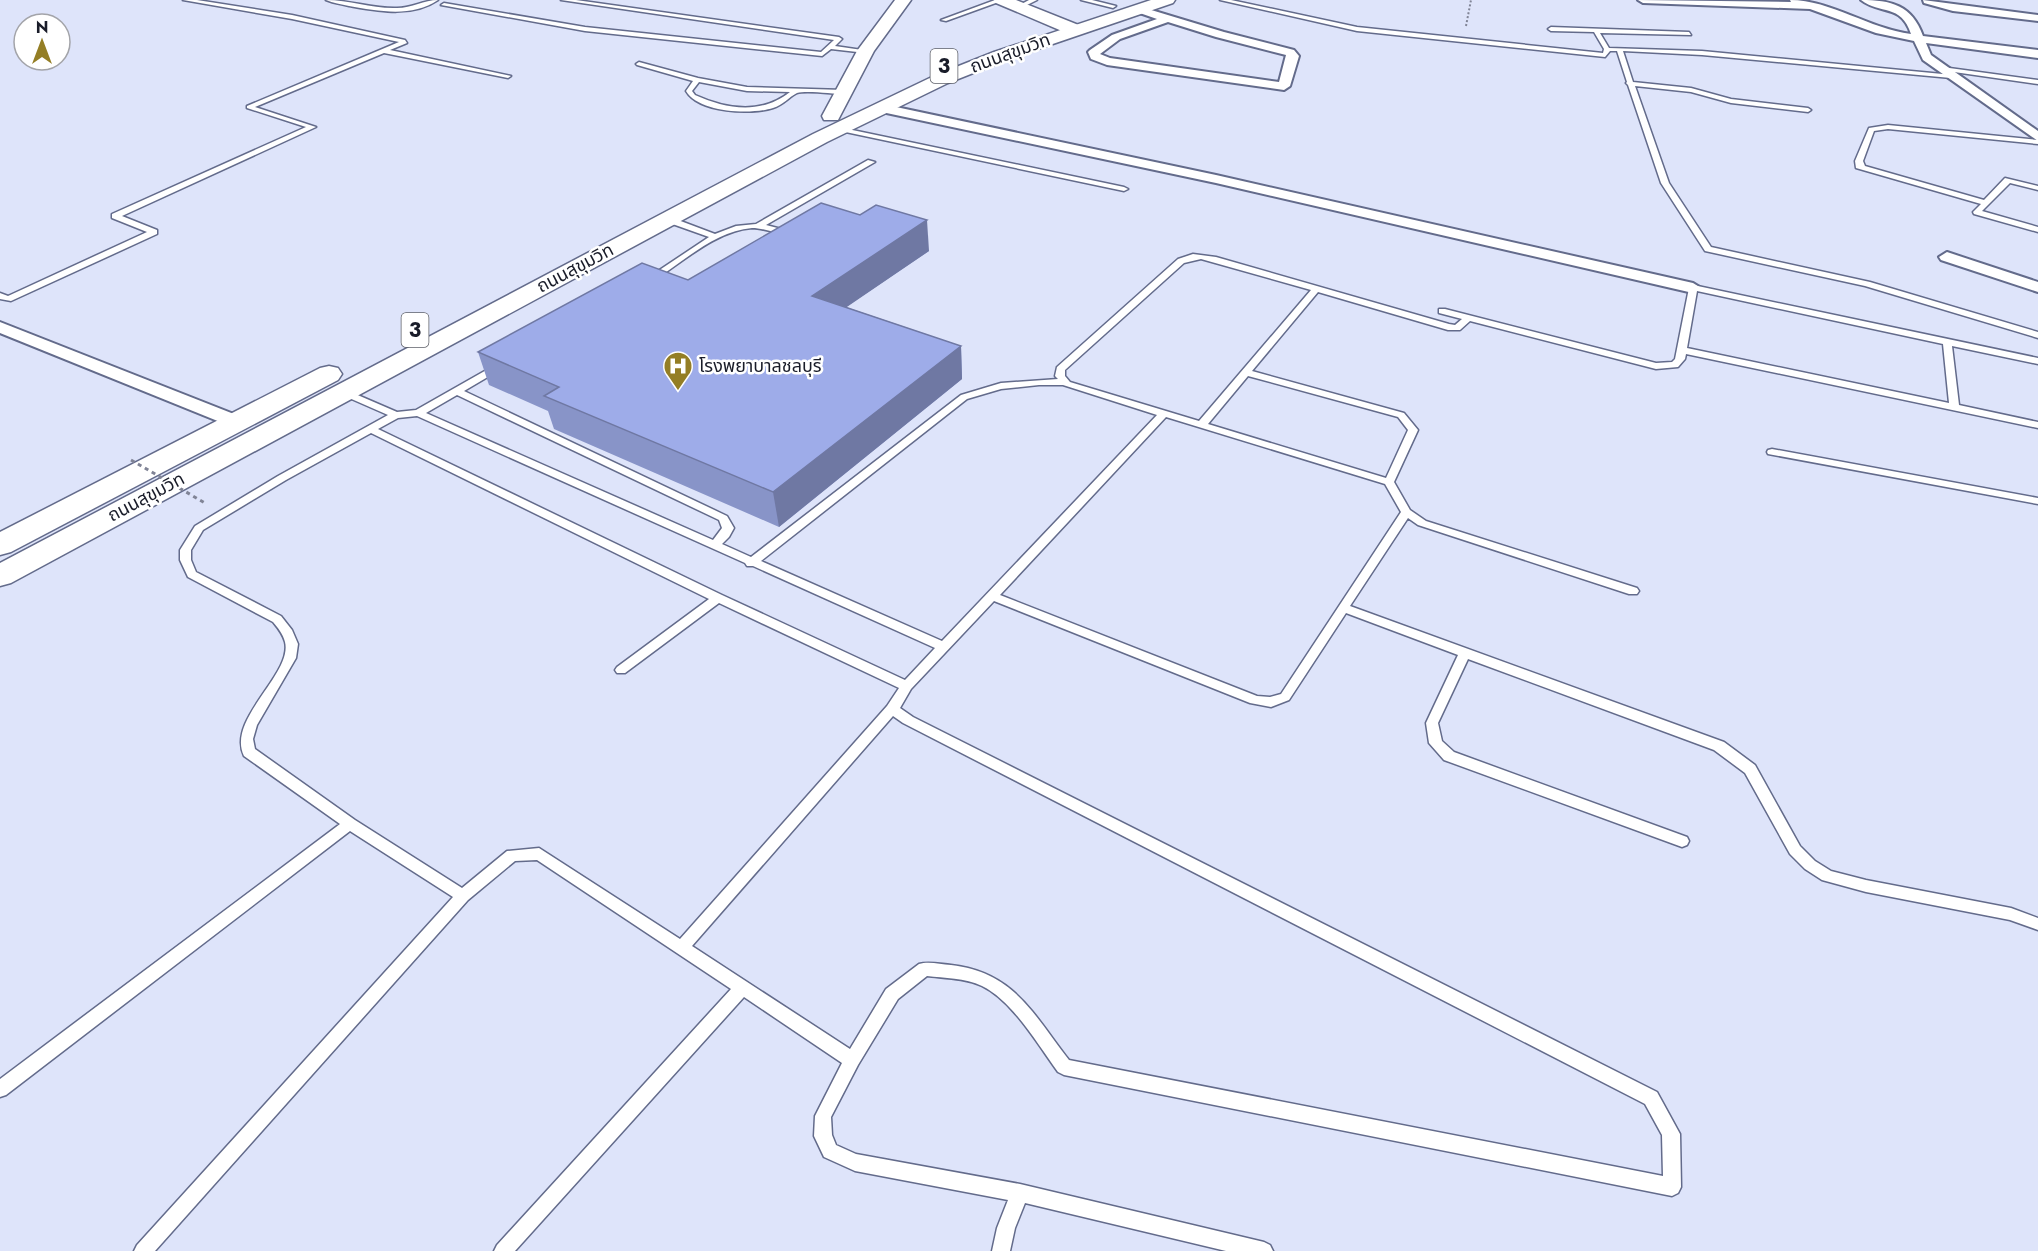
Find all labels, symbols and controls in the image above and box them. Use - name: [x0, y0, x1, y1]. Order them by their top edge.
- north arrow: [12, 12, 72, 72]
- text: N: [36, 16, 48, 39]
- street label: ถนนสุขุมวิท: [966, 26, 1054, 80]
- road number: 3: [930, 49, 958, 83]
- street label: ถนนสุขุมวิท: [532, 237, 618, 299]
- road number: 3: [402, 313, 428, 347]
- hospital icon: โรงพยาบาลชลบุรี: [662, 350, 694, 392]
- place label: โรงพยาบาลชลบุรี: [699, 353, 822, 379]
- street label: ถนนสุขุมวิท: [103, 466, 189, 528]

